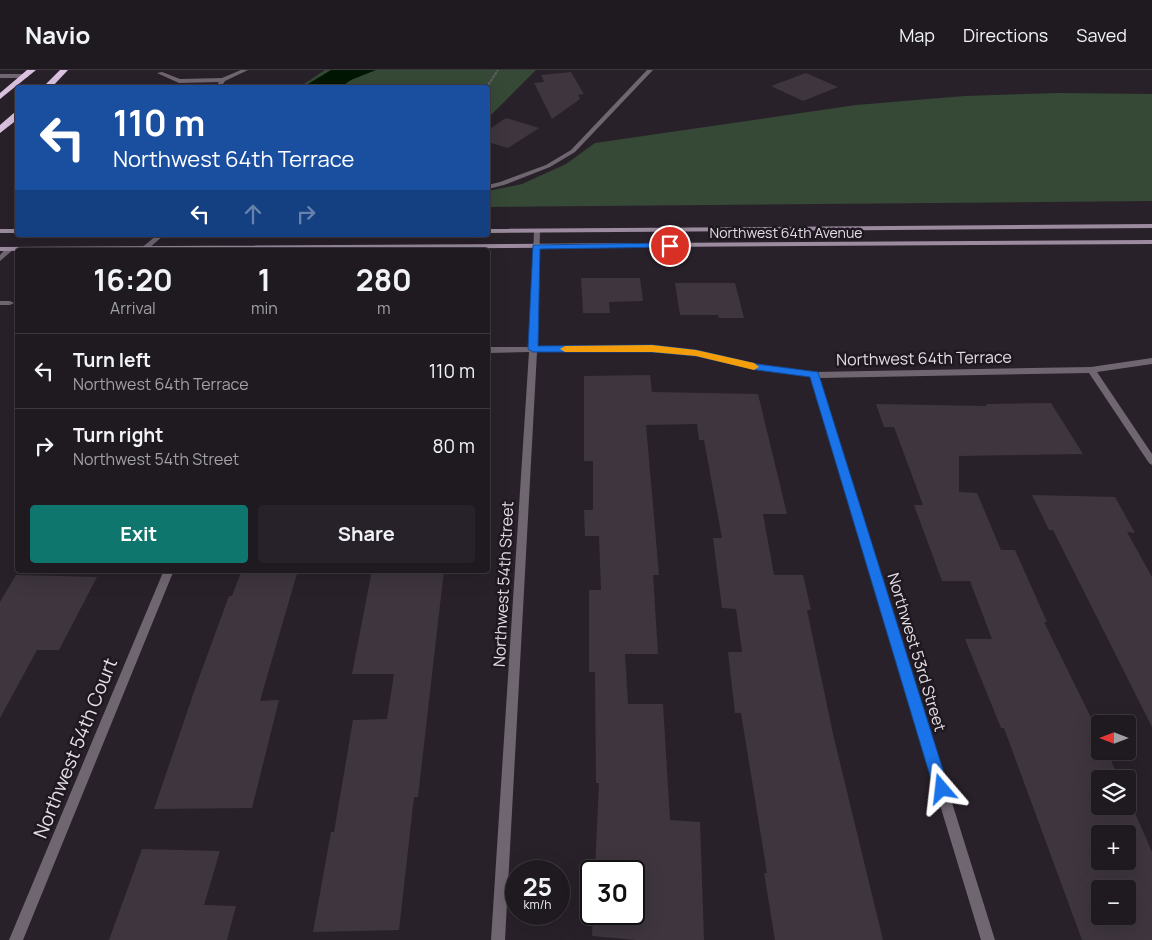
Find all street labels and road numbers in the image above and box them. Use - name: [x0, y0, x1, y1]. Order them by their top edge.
- street label: Northwest 64th Avenue: [710, 223, 862, 242]
- street label: Northwest 64th Terrace: [836, 345, 1012, 371]
- street label: Northwest 54th Street: [488, 500, 518, 668]
- street label: Northwest 53rd Street: [882, 570, 952, 734]
- street label: Northwest 54th Court: [27, 654, 123, 842]

